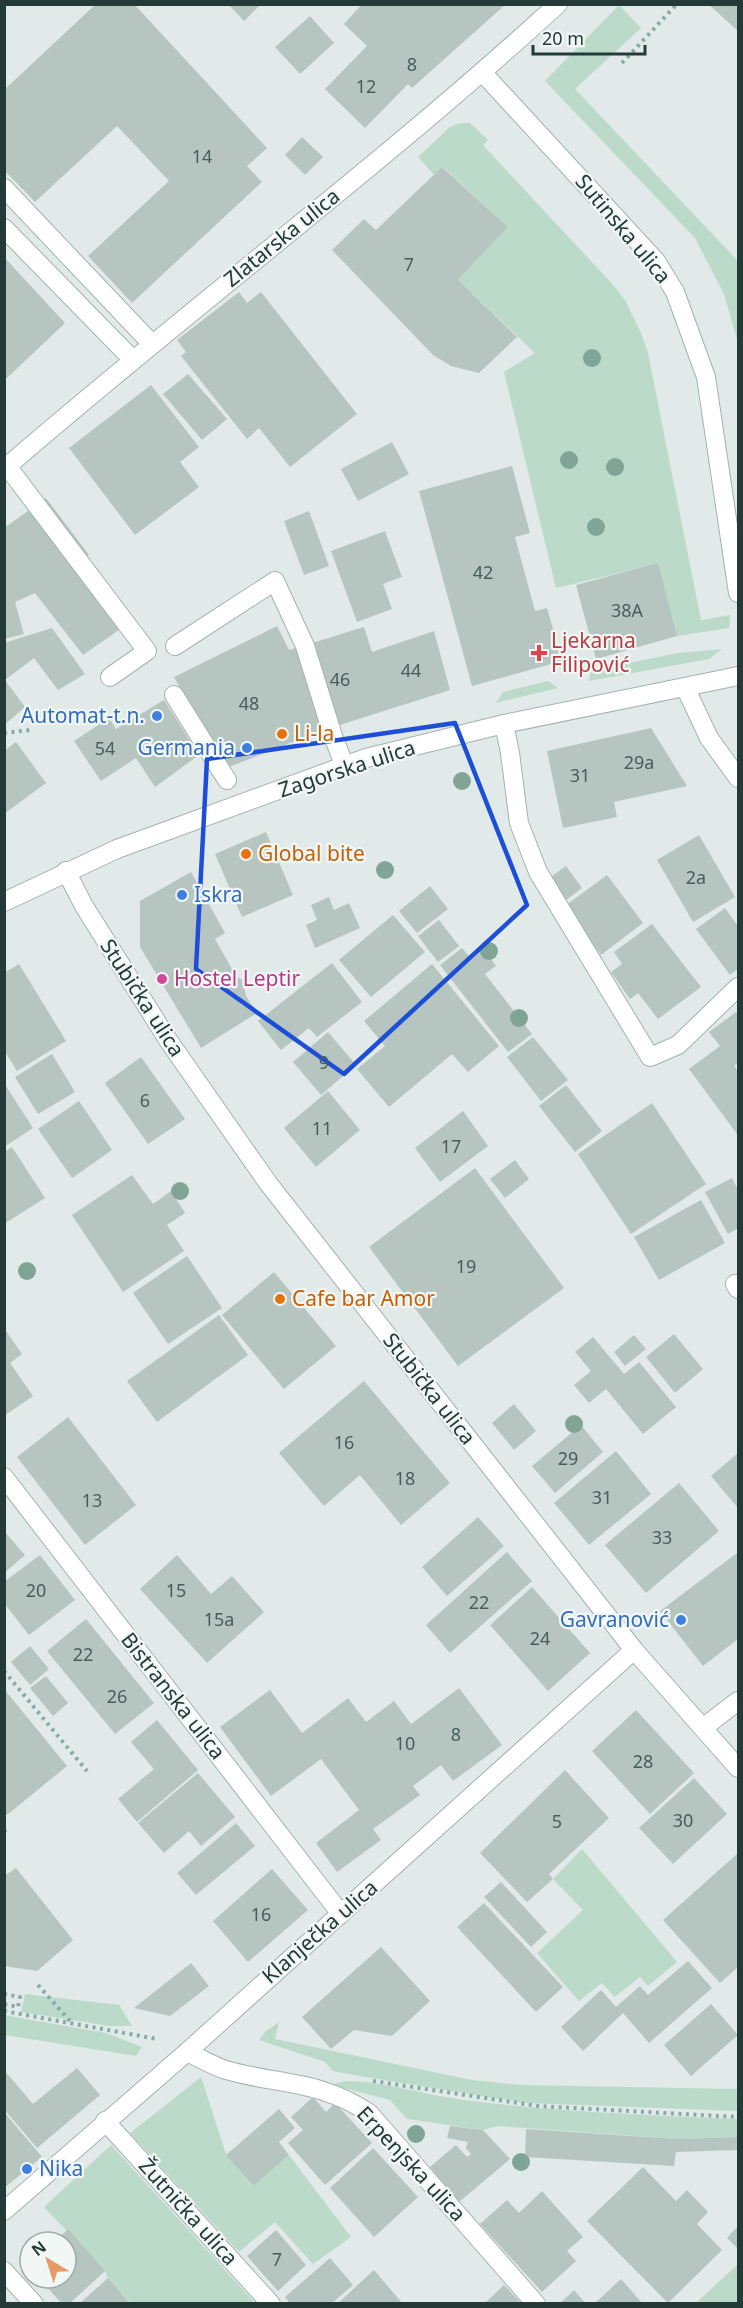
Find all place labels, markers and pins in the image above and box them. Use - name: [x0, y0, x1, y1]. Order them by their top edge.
- place label: Ljekarna Filipović: [551, 626, 636, 678]
- marker: Ljekarna Filipović: [532, 646, 546, 660]
- place label: Automat-t.n.: [21, 701, 145, 729]
- marker: Automat-t.n.: [150, 709, 164, 723]
- place label: Li-la: [294, 719, 334, 747]
- marker: Li-la: [275, 727, 289, 741]
- place label: Germania: [138, 733, 235, 761]
- marker: Germania: [240, 741, 254, 755]
- place label: Global bite: [258, 839, 365, 867]
- marker: Global bite: [239, 847, 253, 861]
- place label: Iskra: [194, 880, 242, 908]
- marker: Iskra: [175, 888, 189, 902]
- place label: Hostel Leptir: [174, 964, 300, 992]
- marker: Hostel Leptir: [155, 972, 169, 986]
- place label: Cafe bar Amor: [292, 1284, 435, 1312]
- marker: Cafe bar Amor: [273, 1292, 287, 1306]
- place label: Gavranović: [560, 1605, 669, 1633]
- marker: Gavranović: [674, 1613, 688, 1627]
- place label: Nika: [39, 2154, 83, 2182]
- marker: Nika: [20, 2162, 34, 2176]

